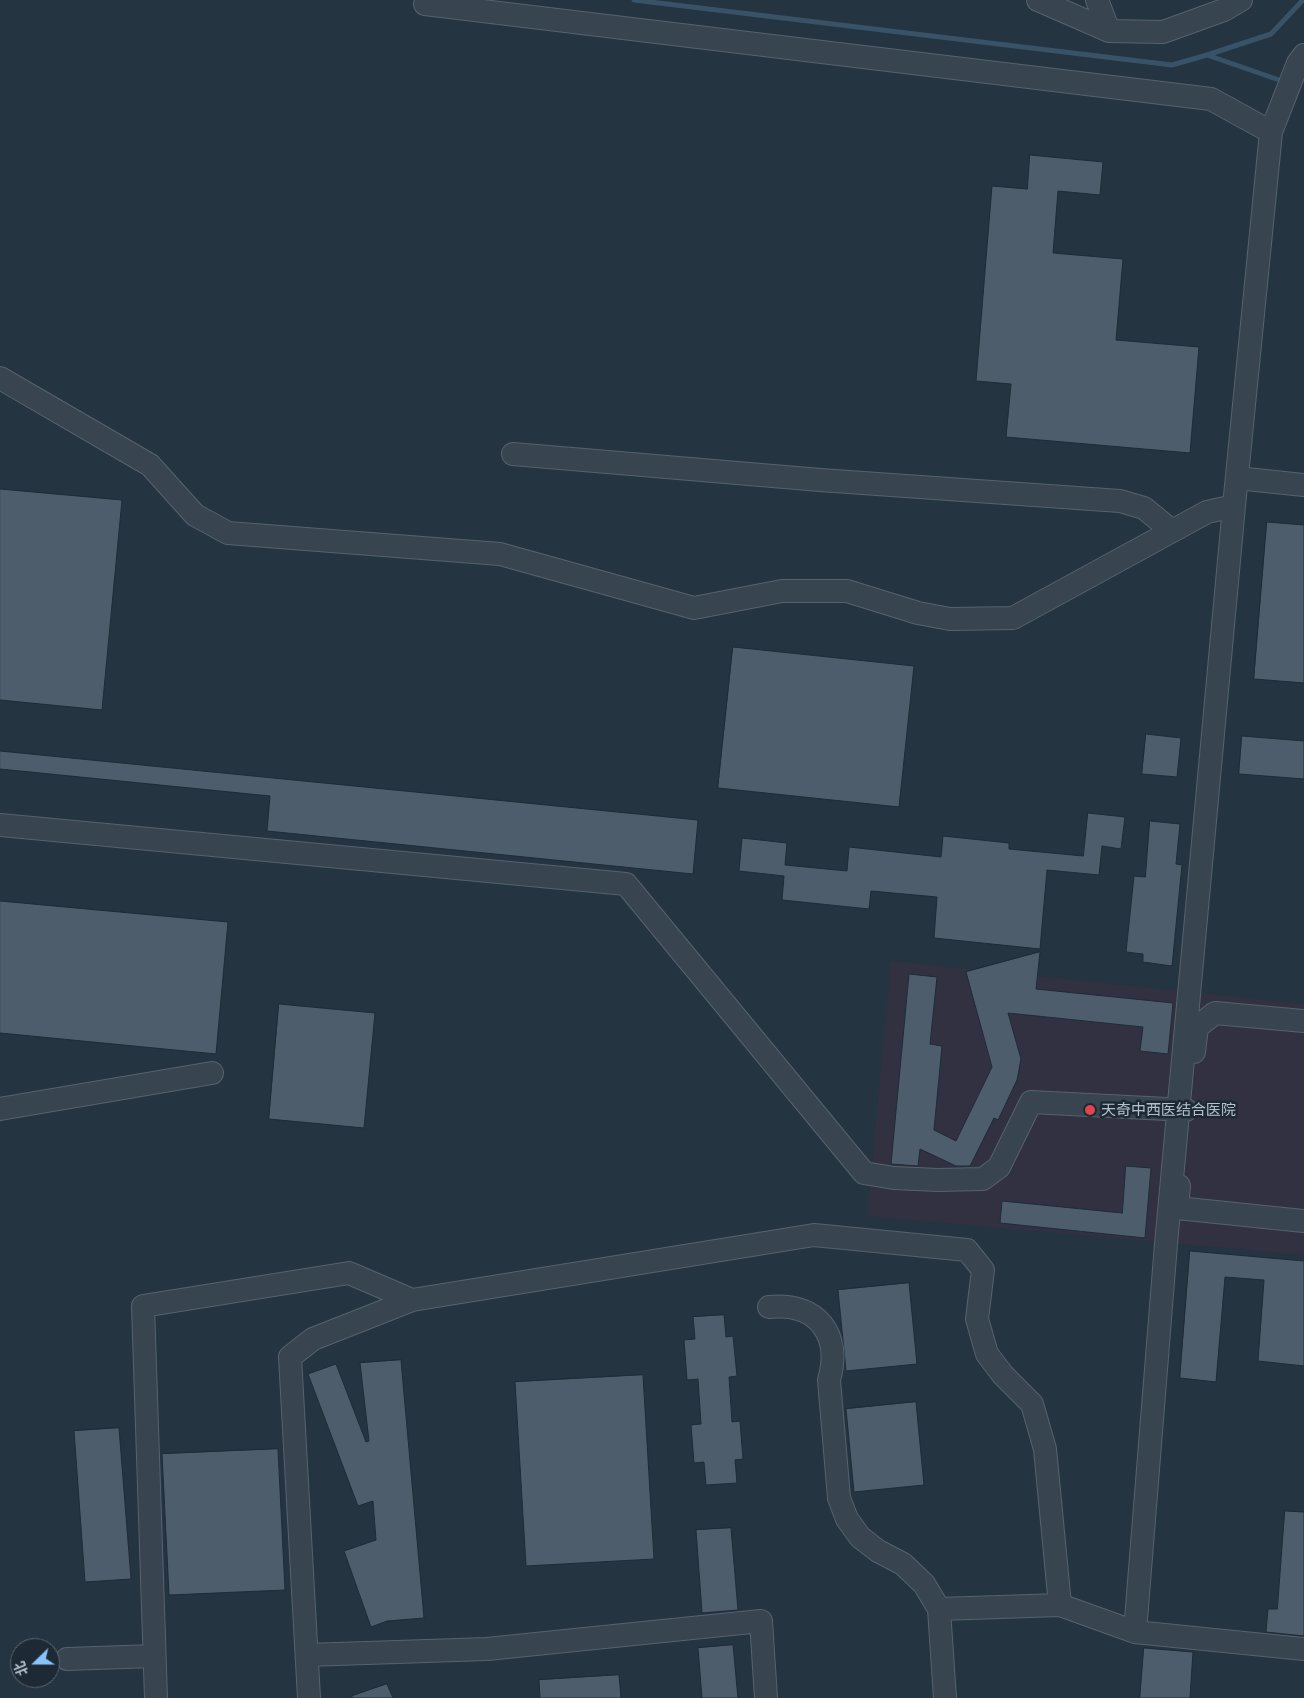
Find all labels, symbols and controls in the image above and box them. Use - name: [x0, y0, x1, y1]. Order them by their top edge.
- place label: 天奇中西医结合医院: [1101, 1101, 1236, 1119]
- marker: 天奇中西医结合医院: [1083, 1103, 1097, 1117]
- north arrow: [10, 1638, 60, 1688]
- text: 北: [13, 1659, 31, 1677]

